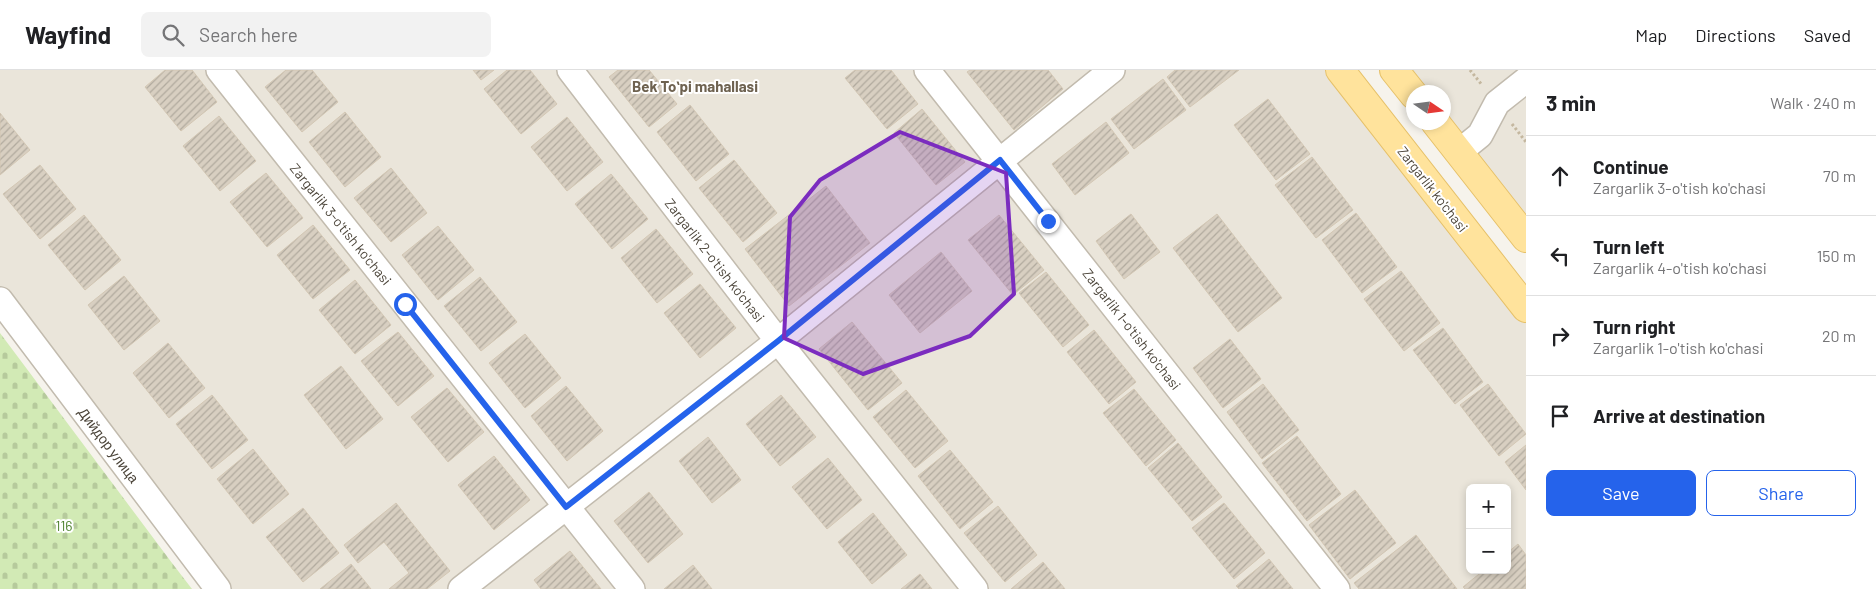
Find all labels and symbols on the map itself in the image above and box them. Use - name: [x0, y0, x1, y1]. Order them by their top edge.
- district label: Bek Toʻpi mahallasi: [632, 77, 758, 95]
- north arrow: [1406, 85, 1451, 130]
- street label: Zargarlik ko'chasi: [1394, 143, 1472, 235]
- street label: Zargarlik 3-o'tish ko'chasi: [287, 160, 395, 288]
- street label: Zargarlik 2-o'tish ko'chasi: [662, 195, 768, 325]
- route end: [1037, 210, 1060, 233]
- street label: Zargarlik 1-o'tish ko'chasi: [1079, 265, 1185, 393]
- route start: [394, 293, 417, 316]
- street label: Дийдор улица: [75, 404, 143, 486]
- park label: 116: [55, 517, 73, 534]

